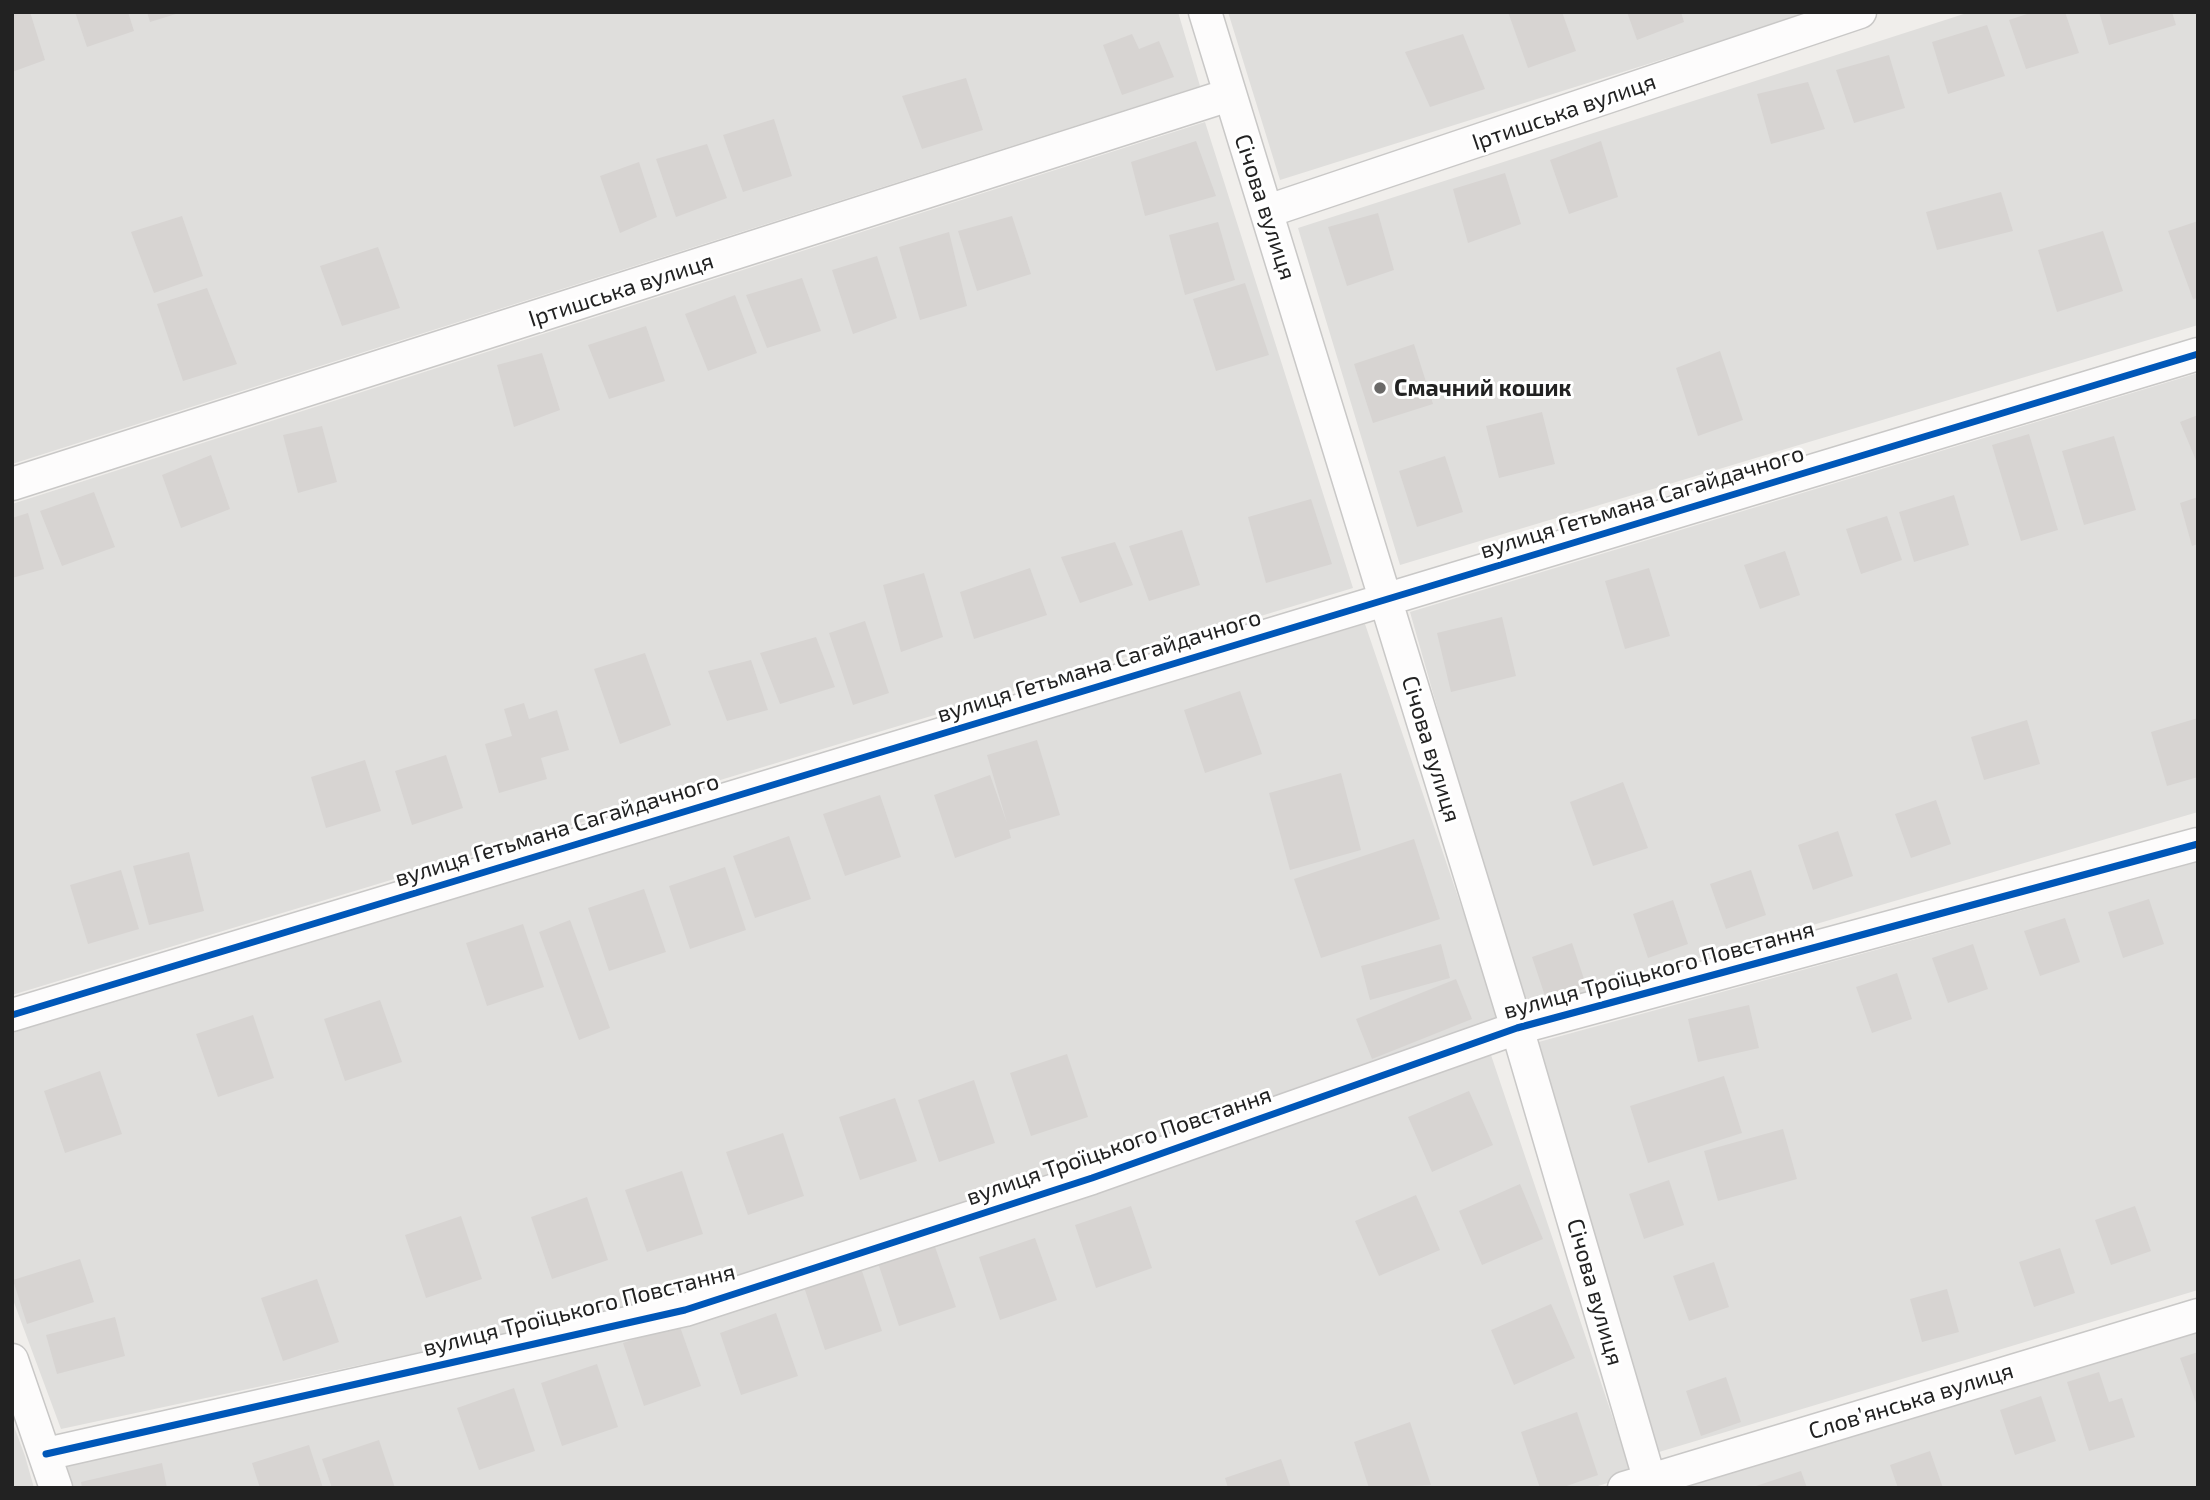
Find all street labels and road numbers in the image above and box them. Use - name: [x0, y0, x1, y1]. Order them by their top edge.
- street label: Іртишська вулиця: [1468, 68, 1660, 156]
- street label: Січова вулиця: [1228, 131, 1302, 283]
- street label: Іртишська вулиця: [525, 247, 717, 333]
- street label: вулиця Гетьмана Сагайдачного: [1477, 439, 1807, 565]
- street label: вулиця Гетьмана Сагайдачного: [934, 603, 1264, 729]
- street label: Січова вулиця: [1396, 673, 1466, 825]
- street label: вулиця Гетьмана Сагайдачного: [392, 767, 722, 893]
- street label: вулиця Троїцького Повстання: [1500, 915, 1818, 1025]
- street label: вулиця Троїцького Повстання: [963, 1081, 1275, 1211]
- street label: Січова вулиця: [1561, 1215, 1629, 1369]
- street label: вулиця Троїцького Повстання: [420, 1258, 738, 1362]
- street label: Словʼянська вулиця: [1805, 1357, 2017, 1445]

